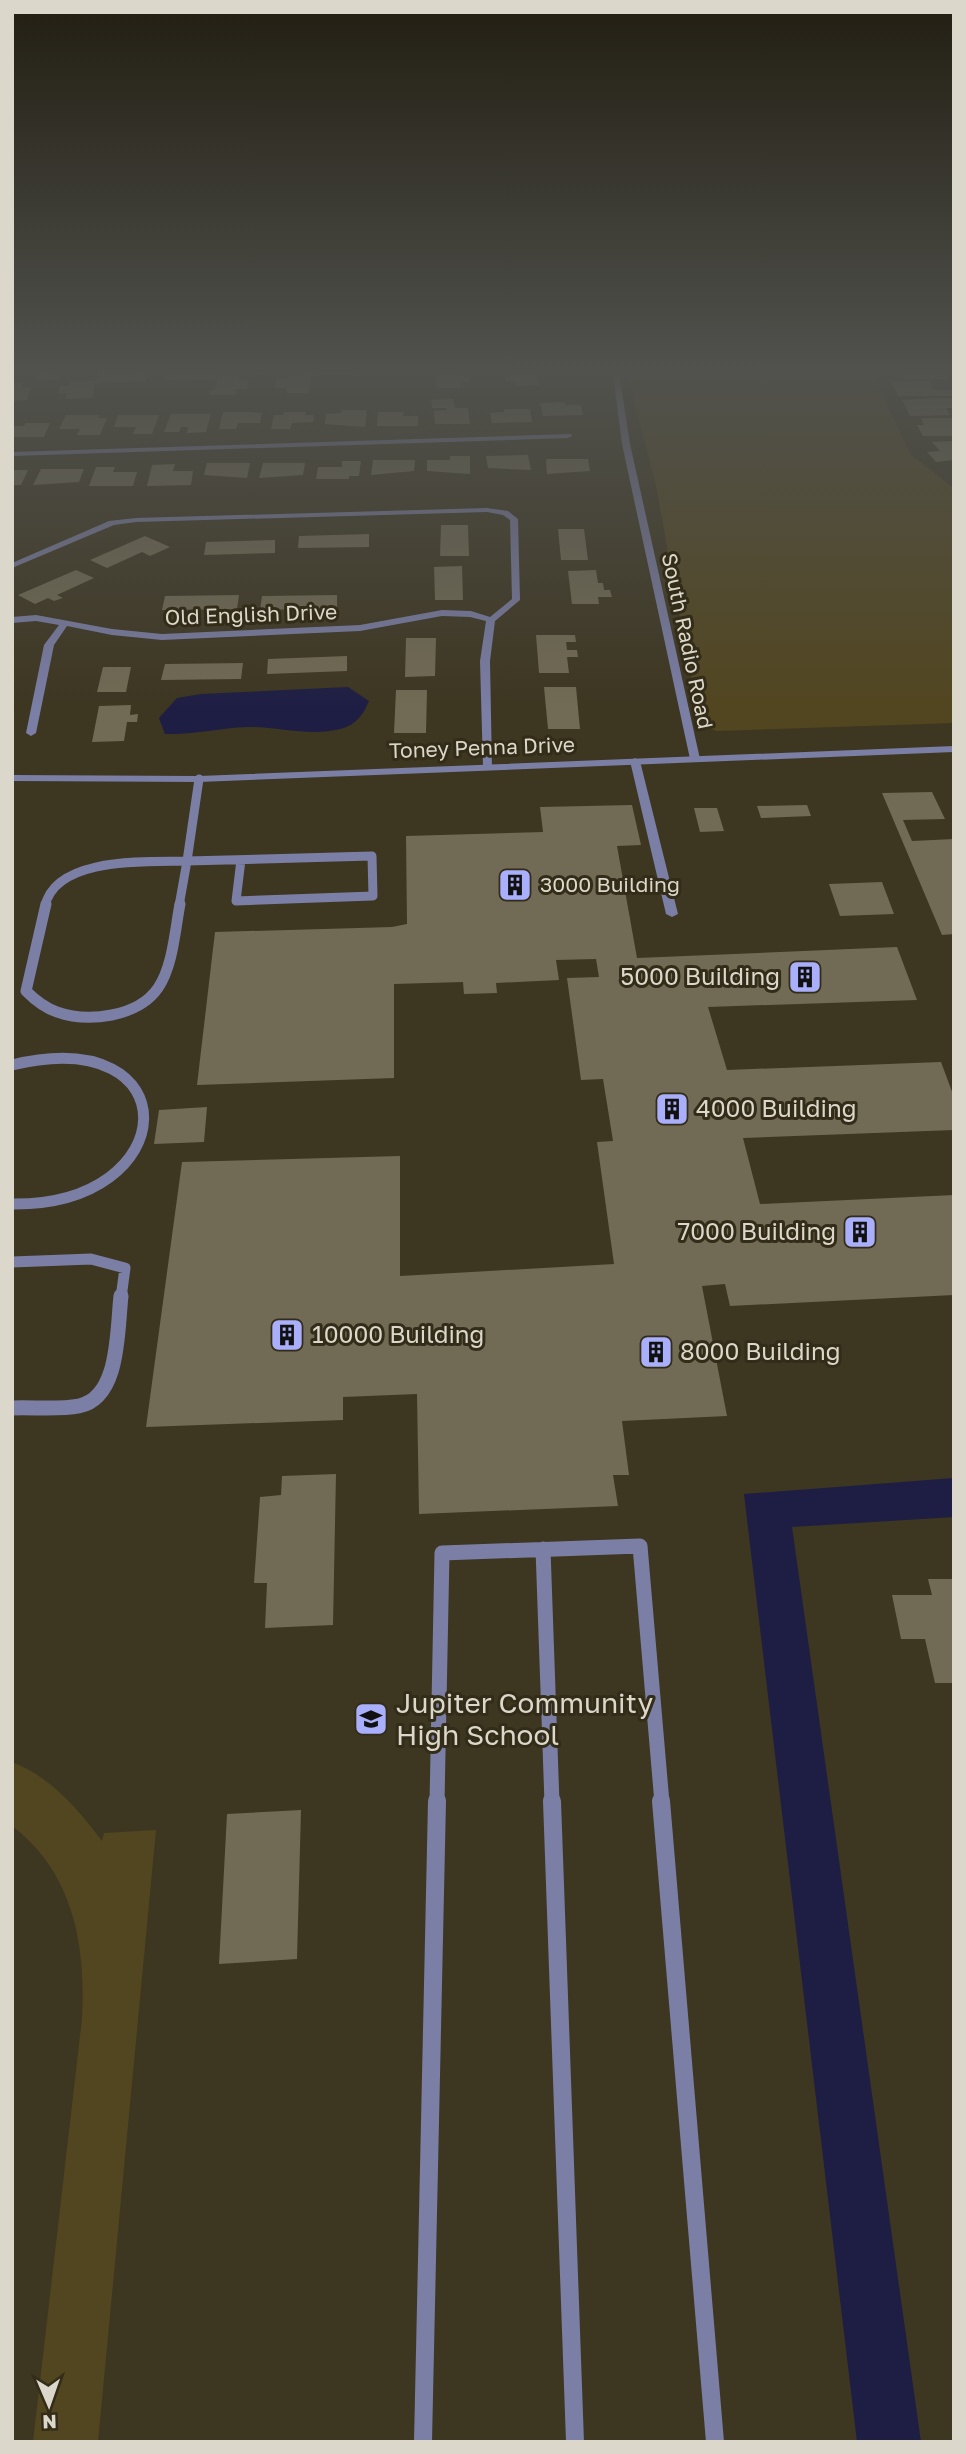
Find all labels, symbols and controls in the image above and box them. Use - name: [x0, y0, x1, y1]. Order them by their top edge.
- street label: South Radio Road: [657, 550, 719, 731]
- street label: Old English Drive: [164, 598, 338, 630]
- street label: Toney Penna Drive: [389, 731, 575, 763]
- building icon: 3000 Building: [496, 866, 534, 904]
- place label: 3000 Building: [540, 871, 680, 897]
- building icon: 5000 Building: [786, 958, 824, 996]
- place label: 5000 Building: [620, 961, 780, 990]
- building icon: 4000 Building: [653, 1090, 691, 1128]
- place label: 4000 Building: [696, 1093, 856, 1122]
- building icon: 7000 Building: [841, 1213, 879, 1251]
- place label: 7000 Building: [677, 1216, 836, 1245]
- building icon: 10000 Building: [268, 1316, 306, 1354]
- place label: 10000 Building: [312, 1319, 484, 1348]
- building icon: 8000 Building: [637, 1333, 675, 1371]
- place label: 8000 Building: [680, 1336, 840, 1365]
- place label: Jupiter Community High School: [396, 1686, 653, 1751]
- school or university icon: Jupiter Community High School: [352, 1700, 390, 1738]
- north arrow: [14, 2370, 84, 2440]
- text: N: [42, 2411, 57, 2434]

